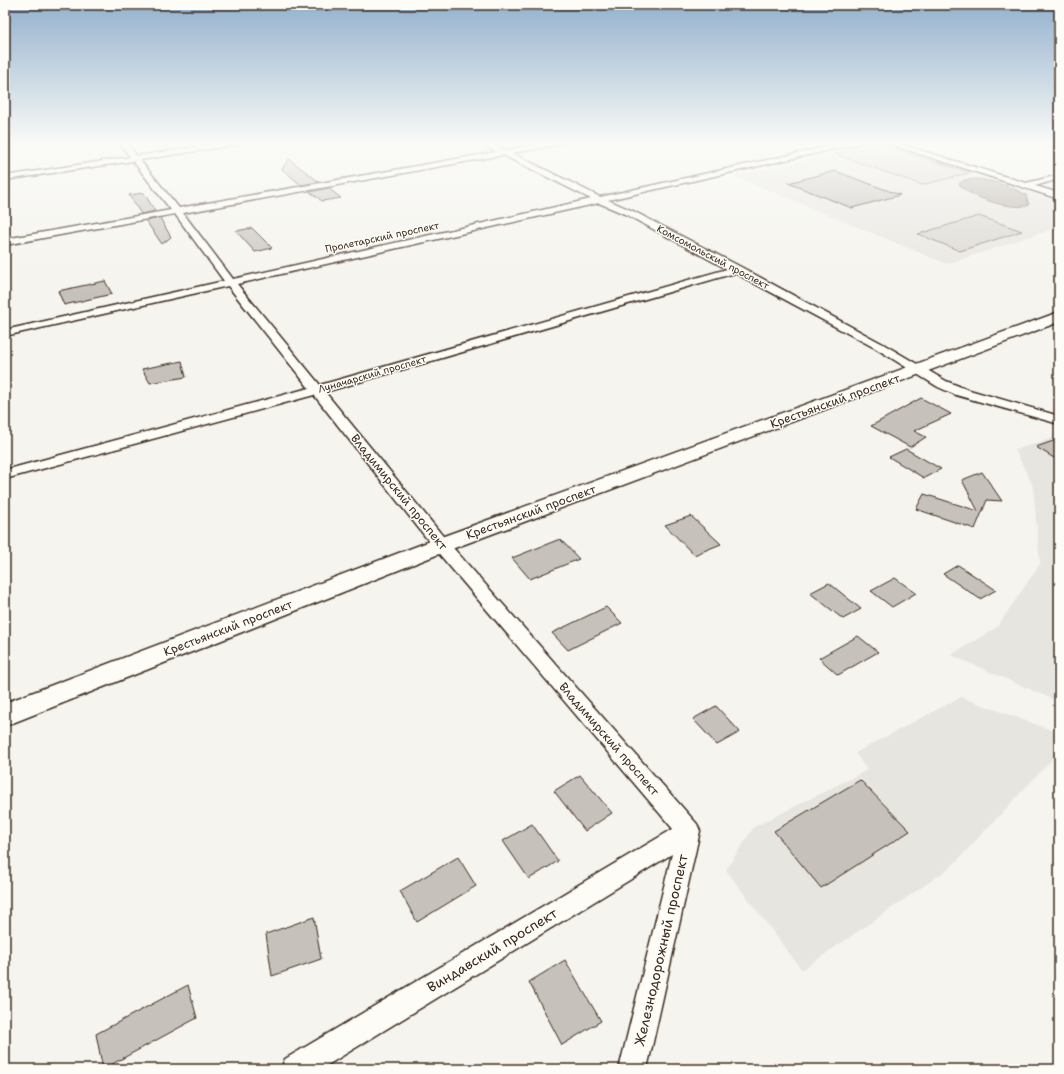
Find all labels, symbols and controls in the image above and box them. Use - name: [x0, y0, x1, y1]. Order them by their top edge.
- street label: Пролетарский проспект: [324, 218, 441, 255]
- street label: Комсомольский проспект: [655, 222, 772, 293]
- street label: Луначарский проспект: [317, 352, 428, 396]
- street label: Крестьянский проспект: [768, 370, 903, 432]
- street label: Владимирский проспект: [347, 431, 451, 554]
- street label: Крестьянский проспект: [464, 481, 599, 543]
- street label: Крестьянский проспект: [161, 596, 296, 660]
- street label: Владимирский проспект: [555, 679, 663, 800]
- street label: Железнодорожный проспект: [630, 851, 692, 1048]
- street label: Виндавский проспект: [423, 903, 561, 996]

